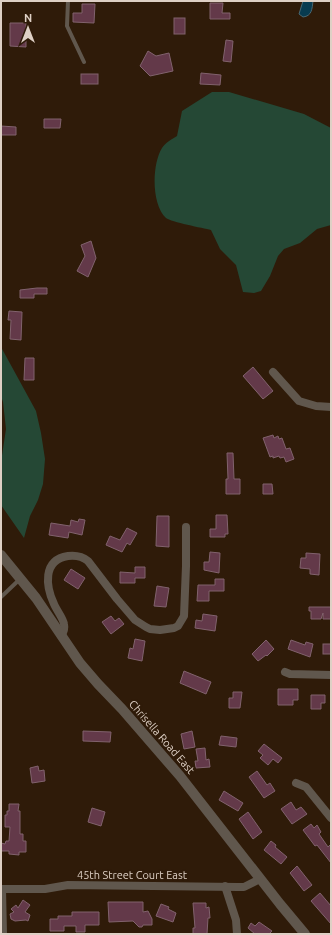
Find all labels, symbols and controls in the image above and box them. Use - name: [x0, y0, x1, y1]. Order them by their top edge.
- north arrow: [8, 8, 48, 48]
- text: N: [24, 12, 32, 24]
- street label: Chrisella Road East: [127, 698, 198, 777]
- street label: 45th Street Court East: [77, 869, 188, 881]

